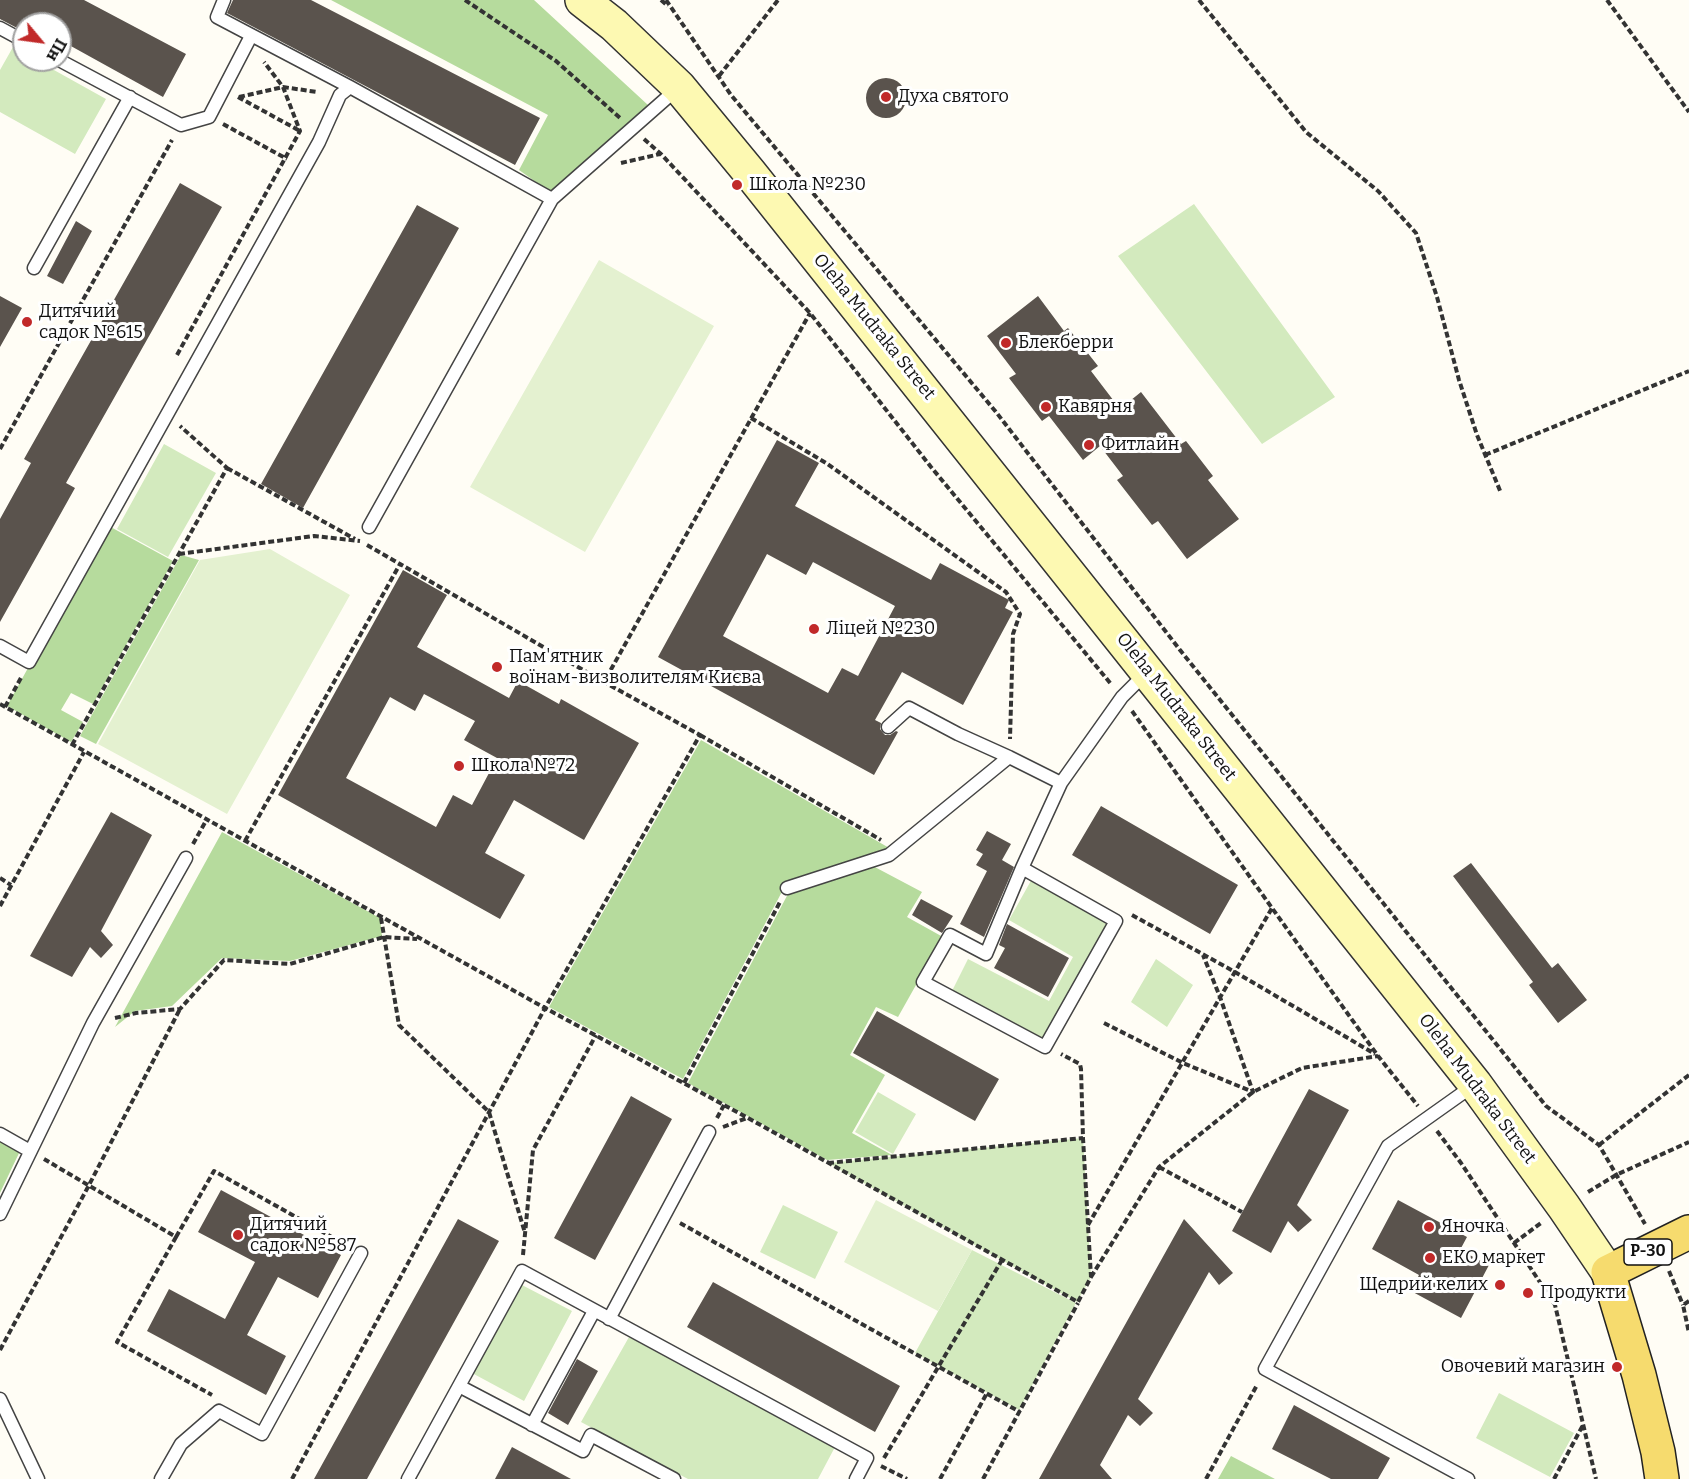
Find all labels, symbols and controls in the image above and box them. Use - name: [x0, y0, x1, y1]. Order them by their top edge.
- north arrow: [12, 12, 72, 72]
- text: Пн: [43, 35, 70, 65]
- place label: Духа святого: [898, 86, 1009, 108]
- marker: Духа святого: [879, 90, 893, 104]
- place label: Школа №230: [749, 174, 866, 196]
- marker: Школа №230: [730, 178, 744, 192]
- street label: Oleha Mudraka Street: [808, 249, 940, 405]
- place label: Дитячий садок №615: [39, 301, 143, 344]
- marker: Дитячий садок №615: [20, 315, 34, 329]
- place label: Блекберри: [1018, 332, 1114, 354]
- marker: Блекберри: [999, 336, 1013, 350]
- place label: Кавярня: [1058, 396, 1132, 418]
- marker: Кавярня: [1039, 400, 1053, 414]
- place label: Фитлайн: [1101, 434, 1180, 456]
- marker: Фитлайн: [1082, 438, 1096, 452]
- place label: Ліцей №230: [826, 618, 935, 640]
- marker: Ліцей №230: [807, 622, 821, 636]
- street label: Oleha Mudraka Street: [1111, 629, 1241, 785]
- place label: Пам'ятник воїнам-визволителям Києва: [509, 646, 761, 688]
- marker: Пам'ятник воїнам-визволителям Києва: [490, 660, 504, 674]
- place label: Школа №72: [471, 755, 575, 777]
- marker: Школа №72: [452, 759, 466, 773]
- street label: Oleha Mudraka Street: [1414, 1010, 1540, 1168]
- place label: Дитячий садок №587: [250, 1214, 356, 1256]
- place label: Яночка: [1441, 1216, 1505, 1238]
- marker: Яночка: [1422, 1220, 1436, 1234]
- marker: Дитячий садок №587: [231, 1228, 245, 1242]
- road number: Р-30: [1624, 1239, 1672, 1265]
- place label: ЕКО маркет: [1442, 1247, 1545, 1269]
- marker: ЕКО маркет: [1423, 1251, 1437, 1265]
- place label: Щедрий келих: [1359, 1274, 1488, 1296]
- marker: Щедрий келих: [1493, 1278, 1507, 1292]
- place label: Продукти: [1540, 1282, 1626, 1304]
- marker: Продукти: [1521, 1286, 1535, 1300]
- place label: Овочевий магазин: [1441, 1356, 1605, 1378]
- marker: Овочевий магазин: [1610, 1360, 1624, 1374]

